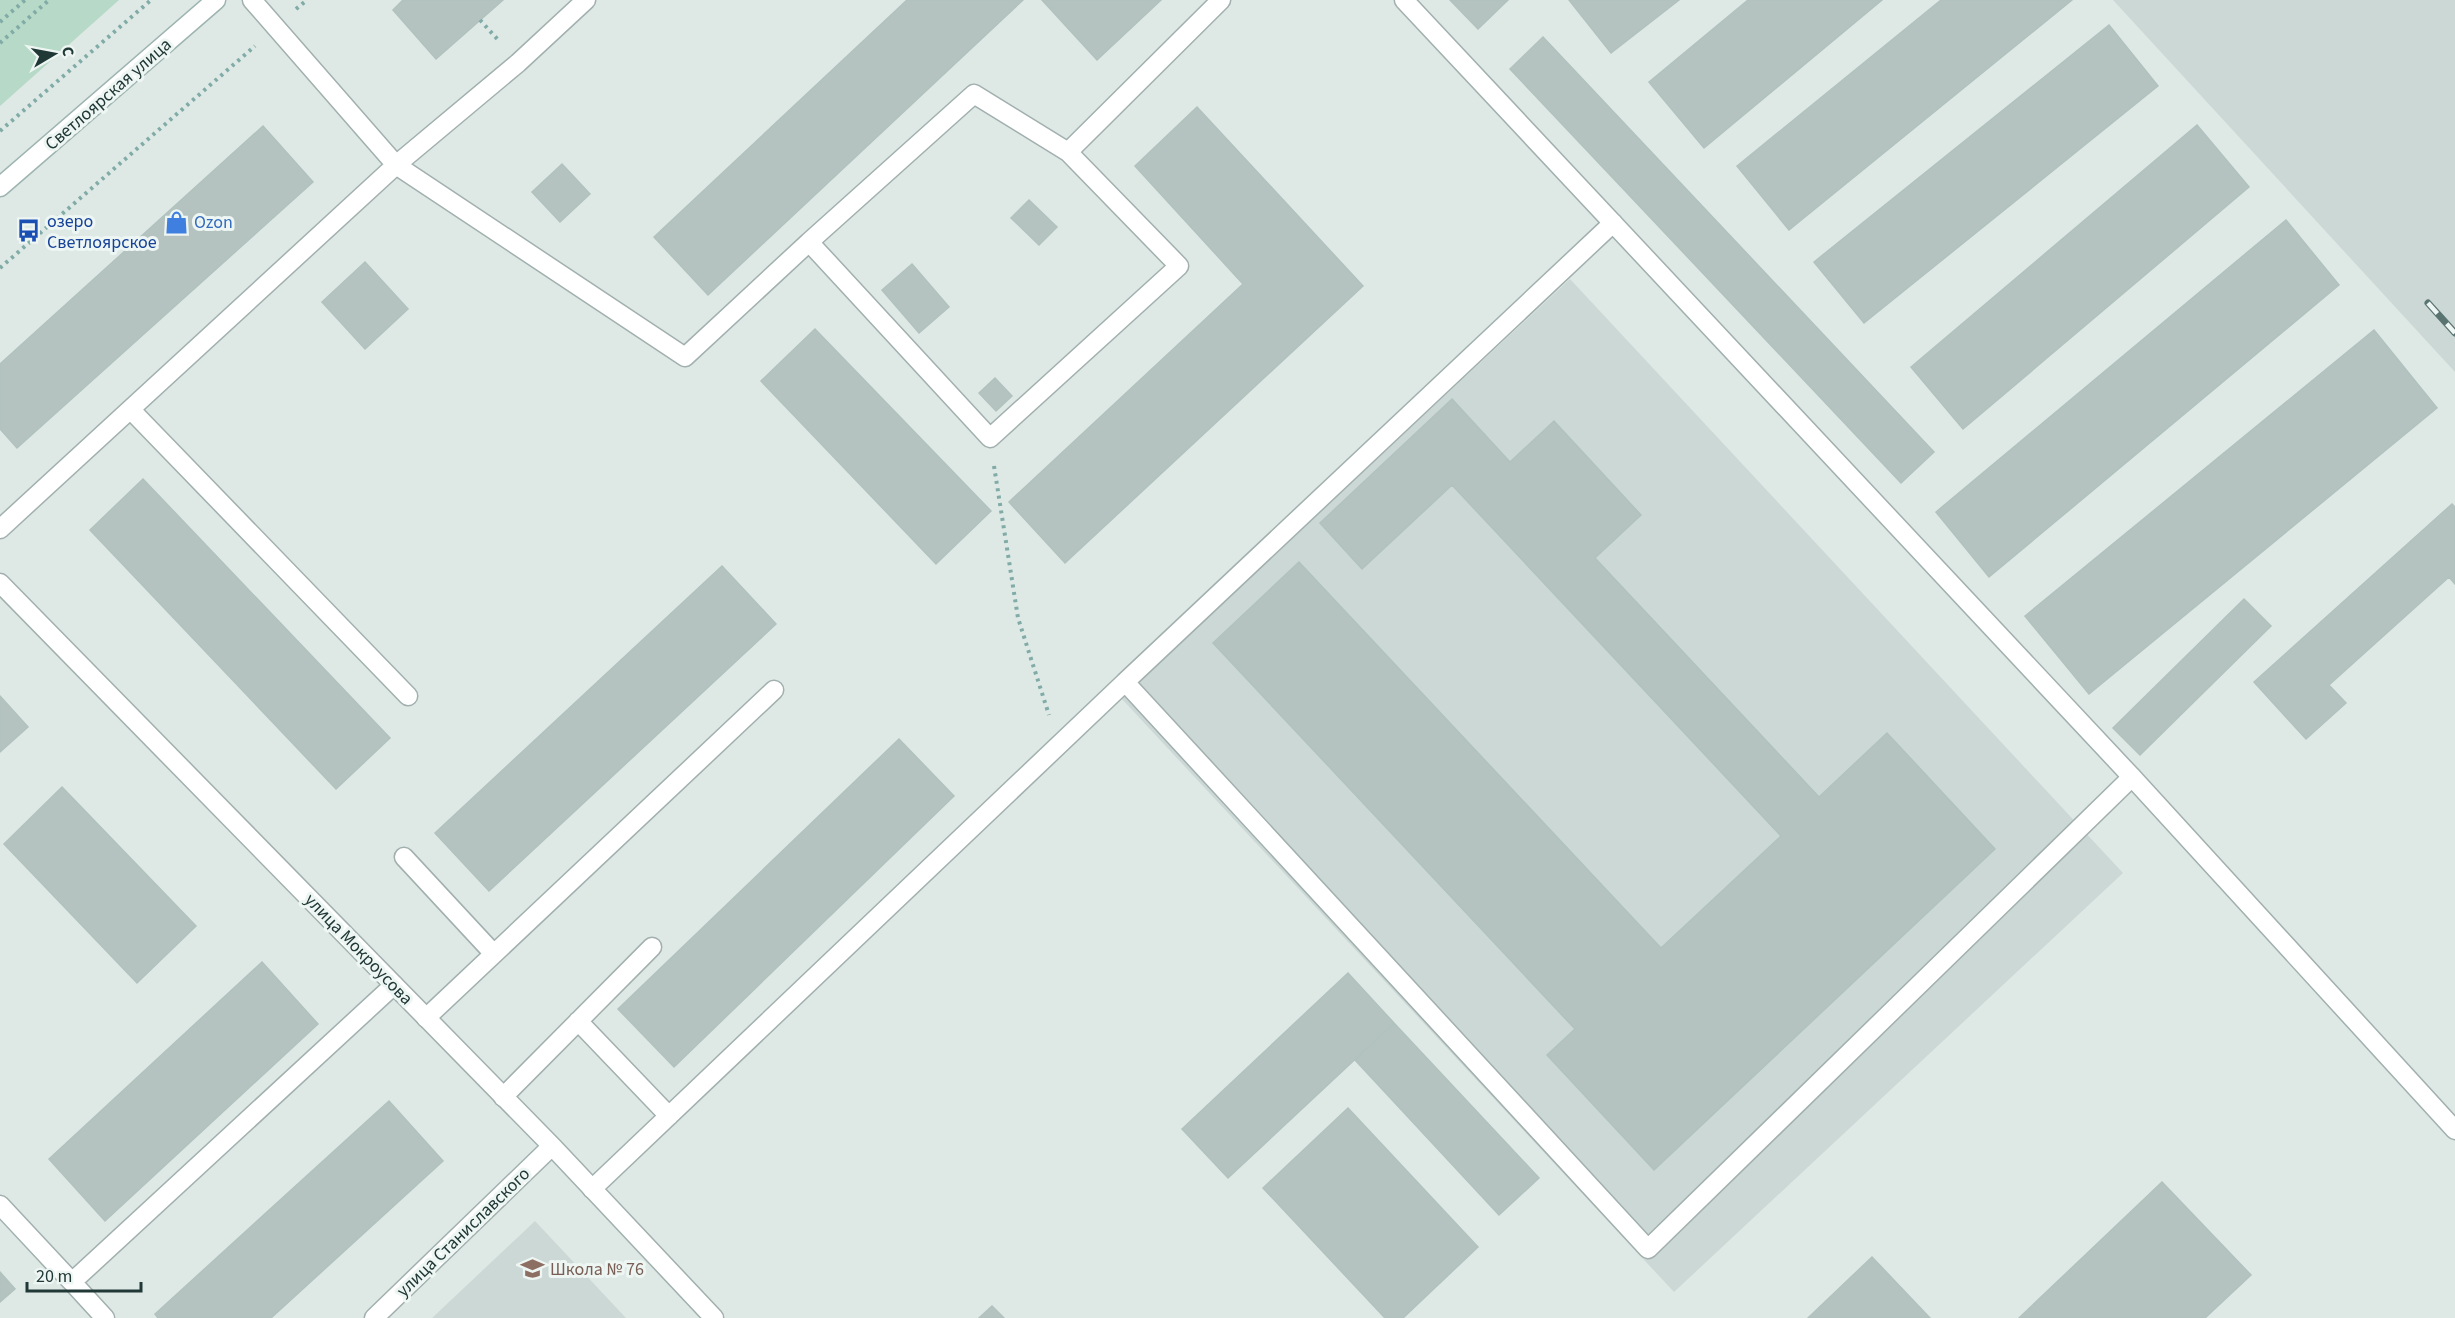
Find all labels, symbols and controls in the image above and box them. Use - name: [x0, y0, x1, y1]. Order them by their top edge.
- north arrow: [24, 24, 84, 84]
- street label: Светлоярская улица: [40, 33, 176, 155]
- place label: озеро Светлоярское: [47, 209, 157, 255]
- shop icon: Ozon: [163, 209, 189, 235]
- place label: Ozon: [194, 210, 233, 235]
- bus stop icon: озеро Светлоярское: [16, 218, 42, 244]
- street label: улица Мокроусова: [299, 888, 418, 1011]
- street label: улица Станиславского: [391, 1162, 536, 1303]
- scale bar: [27, 1255, 141, 1293]
- school or university icon: Школа № 76: [519, 1256, 545, 1282]
- place label: Школа № 76: [550, 1257, 644, 1282]
- text: 20 m: [36, 1264, 72, 1289]

